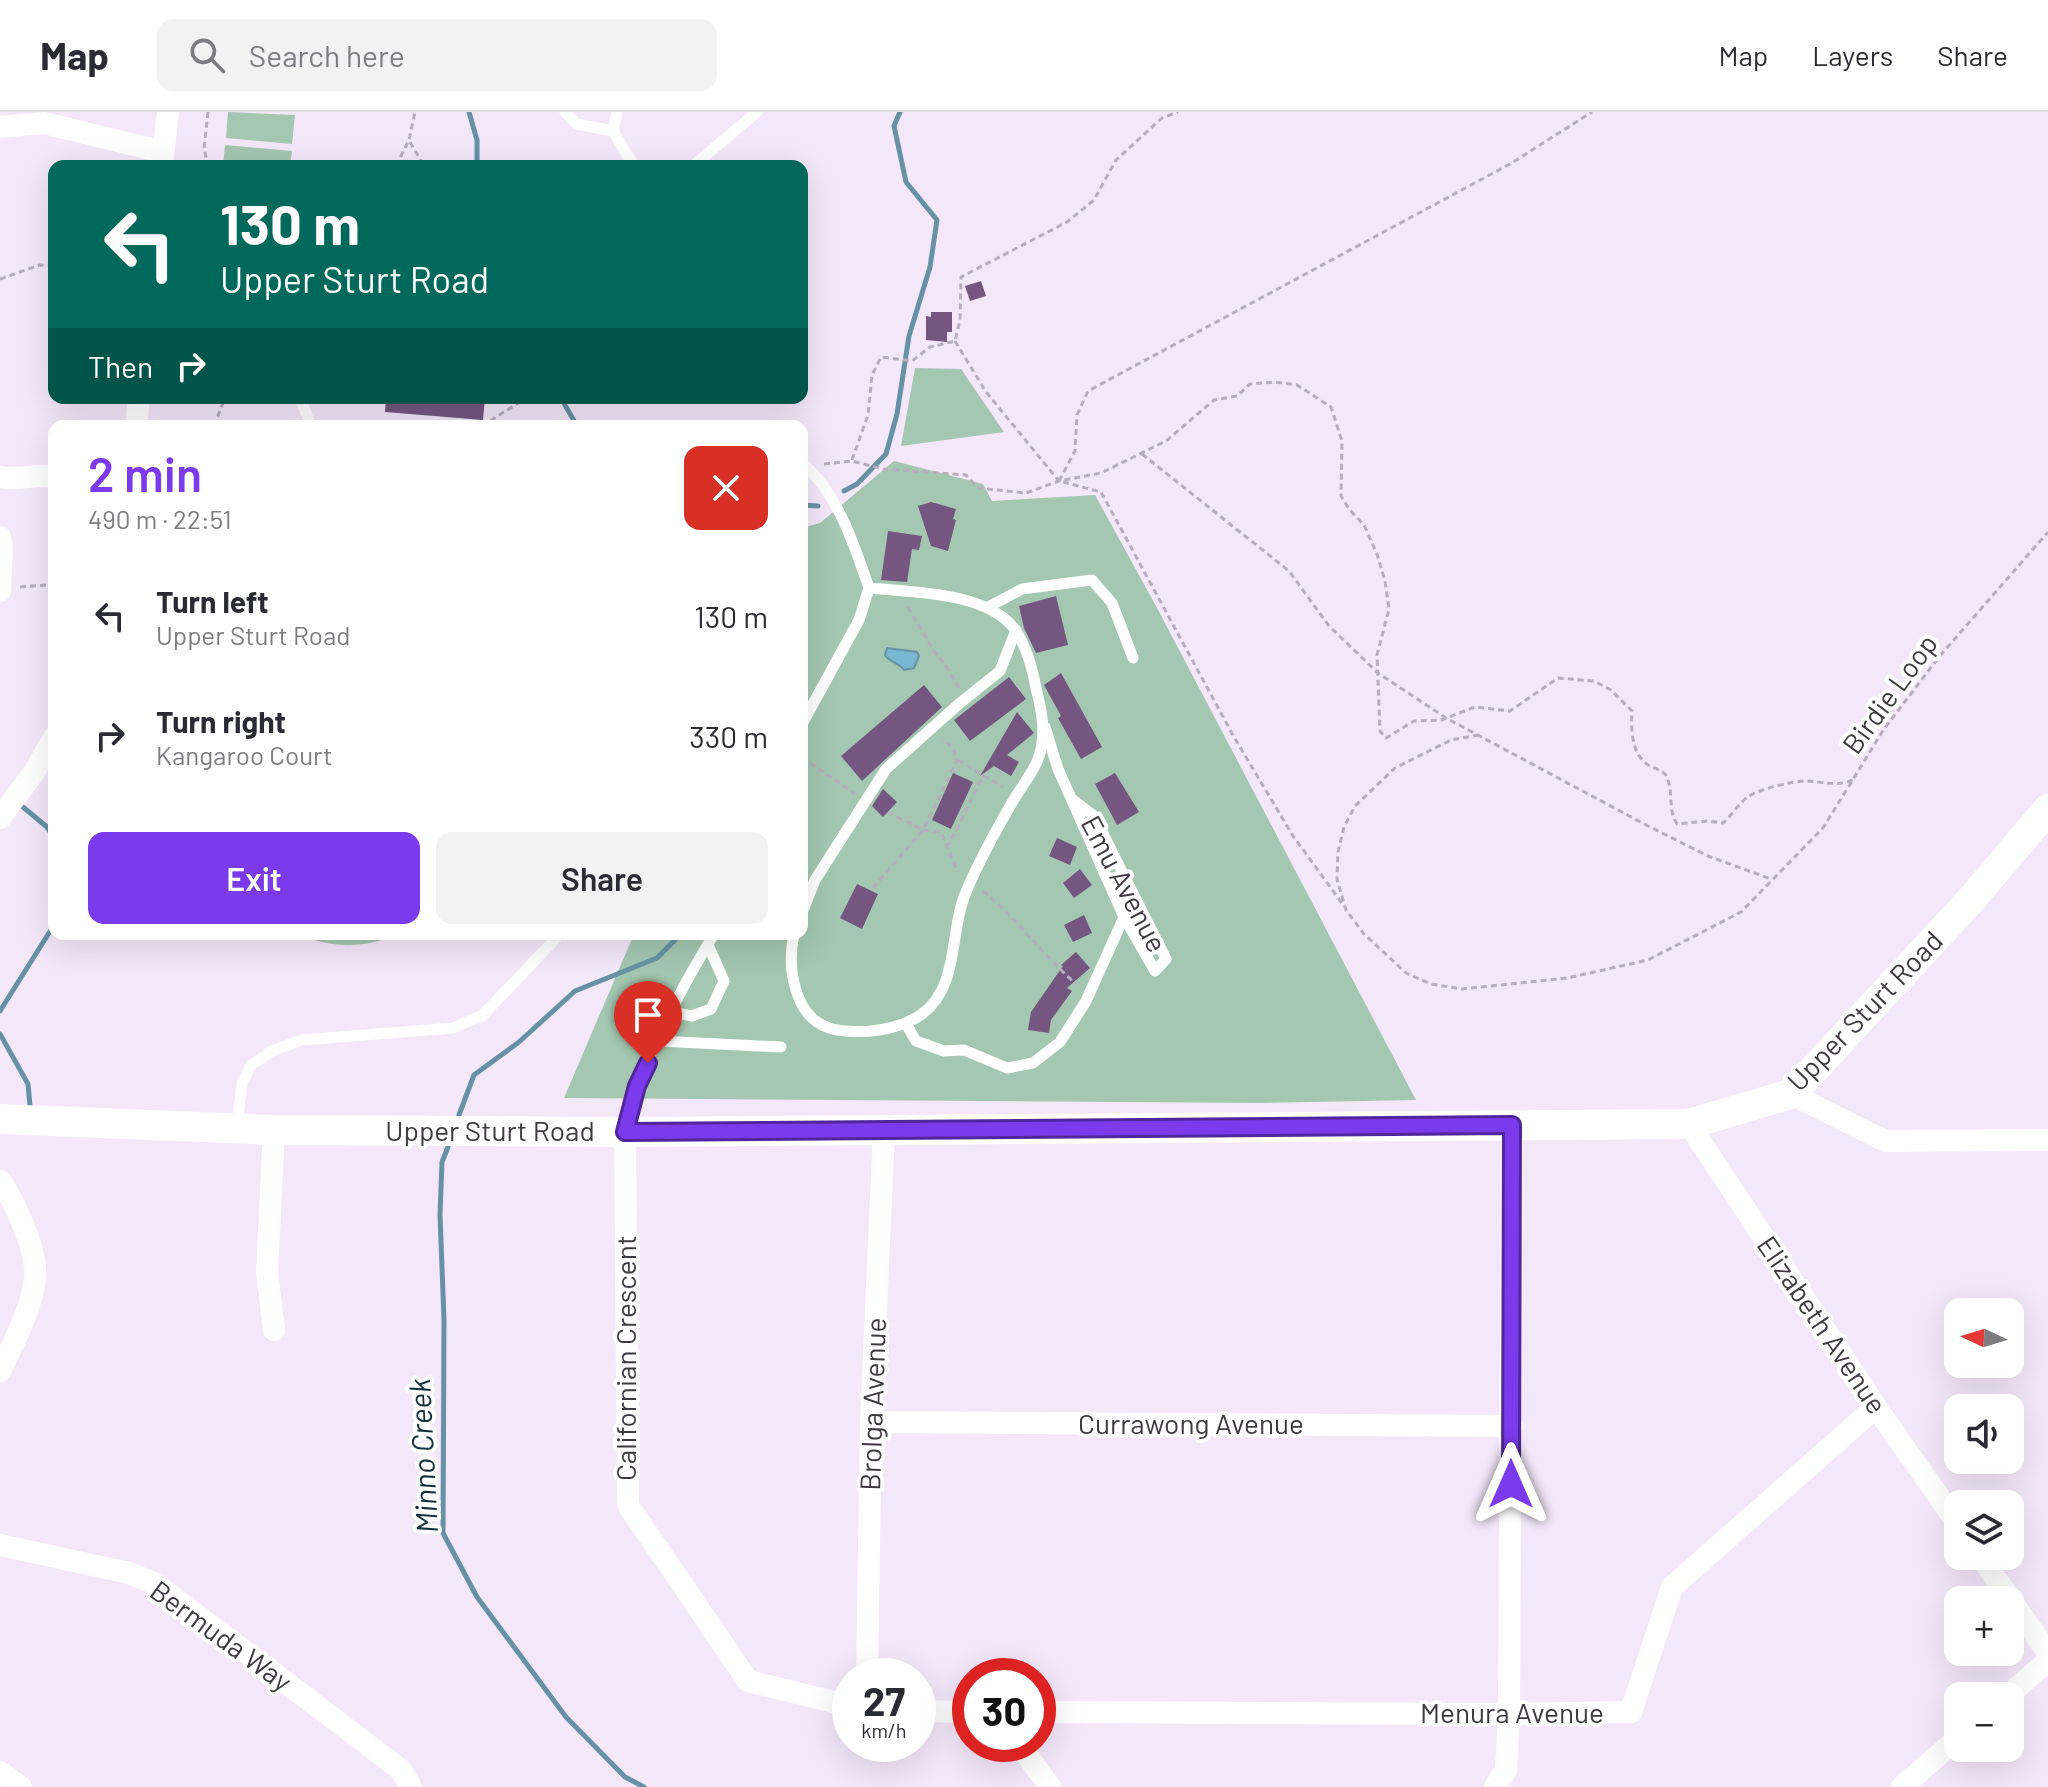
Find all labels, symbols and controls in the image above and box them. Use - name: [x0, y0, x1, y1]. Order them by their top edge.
- search box: [157, 19, 717, 91]
- text: Map: [40, 32, 109, 78]
- icon: search: [185, 33, 229, 77]
- text: Search here: [249, 37, 405, 73]
- text: Map: [1718, 38, 1768, 72]
- text: Layers: [1812, 38, 1893, 72]
- text: Share: [1937, 38, 2008, 72]
- text: 130 m: [220, 189, 360, 256]
- icon: left: [88, 192, 192, 296]
- text: Upper Sturt Road: [220, 257, 489, 300]
- icon: right: [169, 344, 213, 388]
- text: Then: [88, 348, 153, 384]
- text: 2 min: [88, 444, 202, 502]
- button: close: [684, 446, 768, 530]
- text: 490 m · 22:51: [88, 503, 232, 534]
- text: Turn left: [156, 583, 269, 619]
- icon: left: [88, 594, 132, 638]
- text: 130 m: [694, 598, 768, 634]
- text: Upper Sturt Road: [156, 619, 350, 650]
- street label: Birdie Loop: [1834, 627, 1944, 760]
- text: Turn right: [156, 703, 286, 739]
- icon: right: [88, 714, 132, 758]
- text: 330 m: [689, 718, 768, 754]
- text: Kangaroo Court: [156, 739, 332, 770]
- street label: Emu Avenue: [1075, 809, 1175, 958]
- button: Exit: [88, 832, 420, 924]
- button: Share: [436, 832, 768, 924]
- street label: Upper Sturt Road: [1779, 923, 1949, 1097]
- pin: [614, 981, 682, 1063]
- icon: arrive: [626, 993, 670, 1037]
- street label: Upper Sturt Road: [385, 1113, 595, 1147]
- street label: Elizabeth Avenue: [1751, 1229, 1895, 1420]
- street label: Californian Crescent: [608, 1235, 642, 1481]
- north arrow: [1944, 1298, 2024, 1378]
- map controls: [1944, 1298, 2024, 1762]
- street label: Brolga Avenue: [852, 1317, 892, 1491]
- water label: Minno Creek: [400, 1377, 444, 1534]
- button: sound: [1944, 1394, 2024, 1474]
- street label: Currawong Avenue: [1078, 1406, 1304, 1440]
- position arrow: [1469, 1442, 1553, 1526]
- button: layers: [1944, 1490, 2024, 1570]
- street label: Bermuda Way: [144, 1573, 299, 1698]
- button: +: [1944, 1586, 2024, 1666]
- speed limit sign: 30: [952, 1658, 1056, 1762]
- text: 27: [863, 1676, 905, 1724]
- button: −: [1944, 1682, 2024, 1762]
- street label: Menura Avenue: [1420, 1695, 1604, 1729]
- text: km/h: [861, 1718, 907, 1742]

